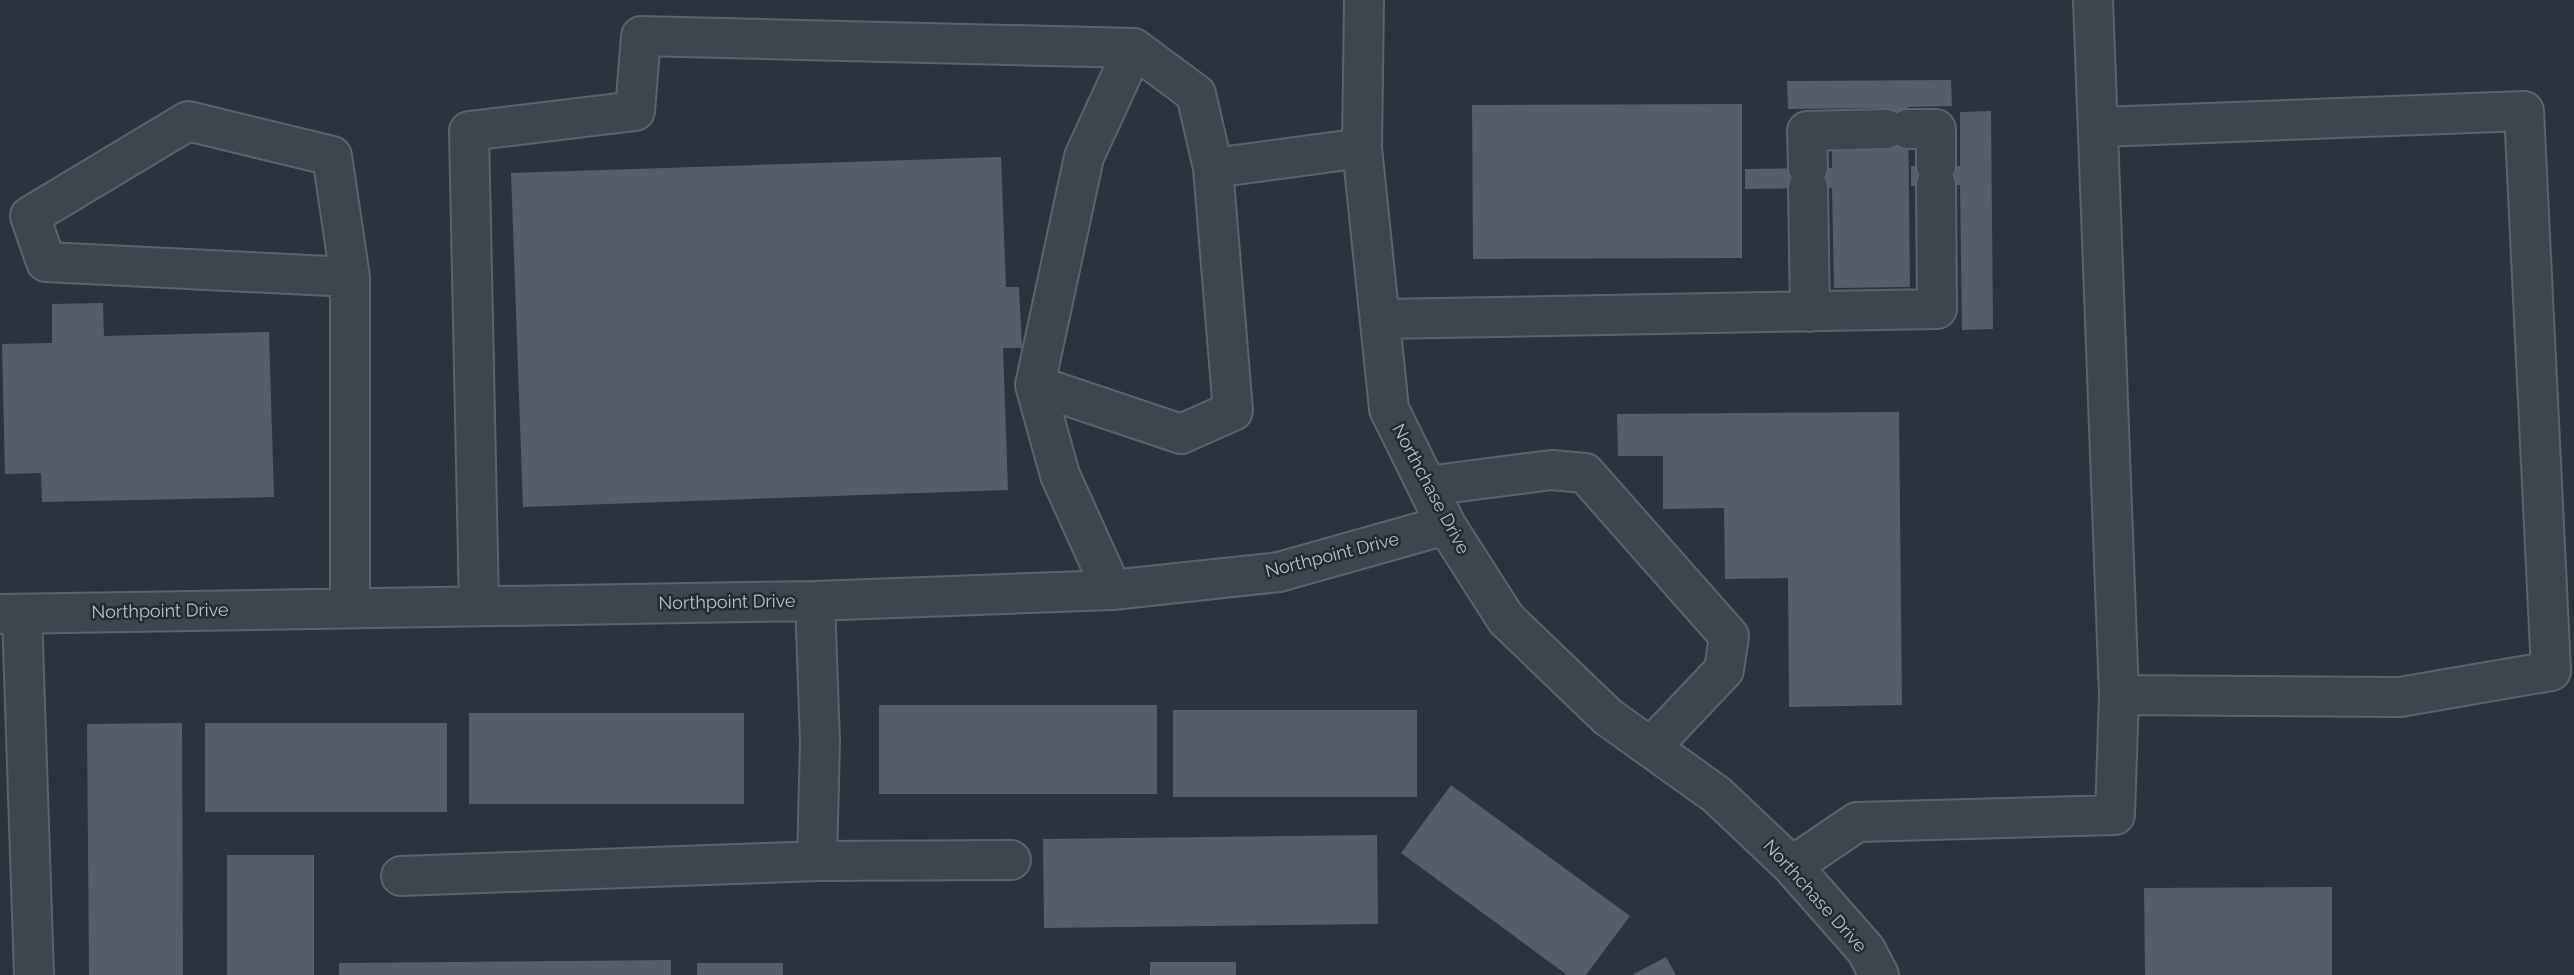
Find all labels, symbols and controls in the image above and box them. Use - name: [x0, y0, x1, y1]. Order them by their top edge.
- street label: Northchase Drive: [1388, 420, 1475, 558]
- street label: Northpoint Drive: [1263, 528, 1401, 581]
- street label: Northpoint Drive: [658, 590, 796, 613]
- street label: Northpoint Drive: [91, 599, 229, 622]
- street label: Northchase Drive: [1759, 835, 1872, 957]

